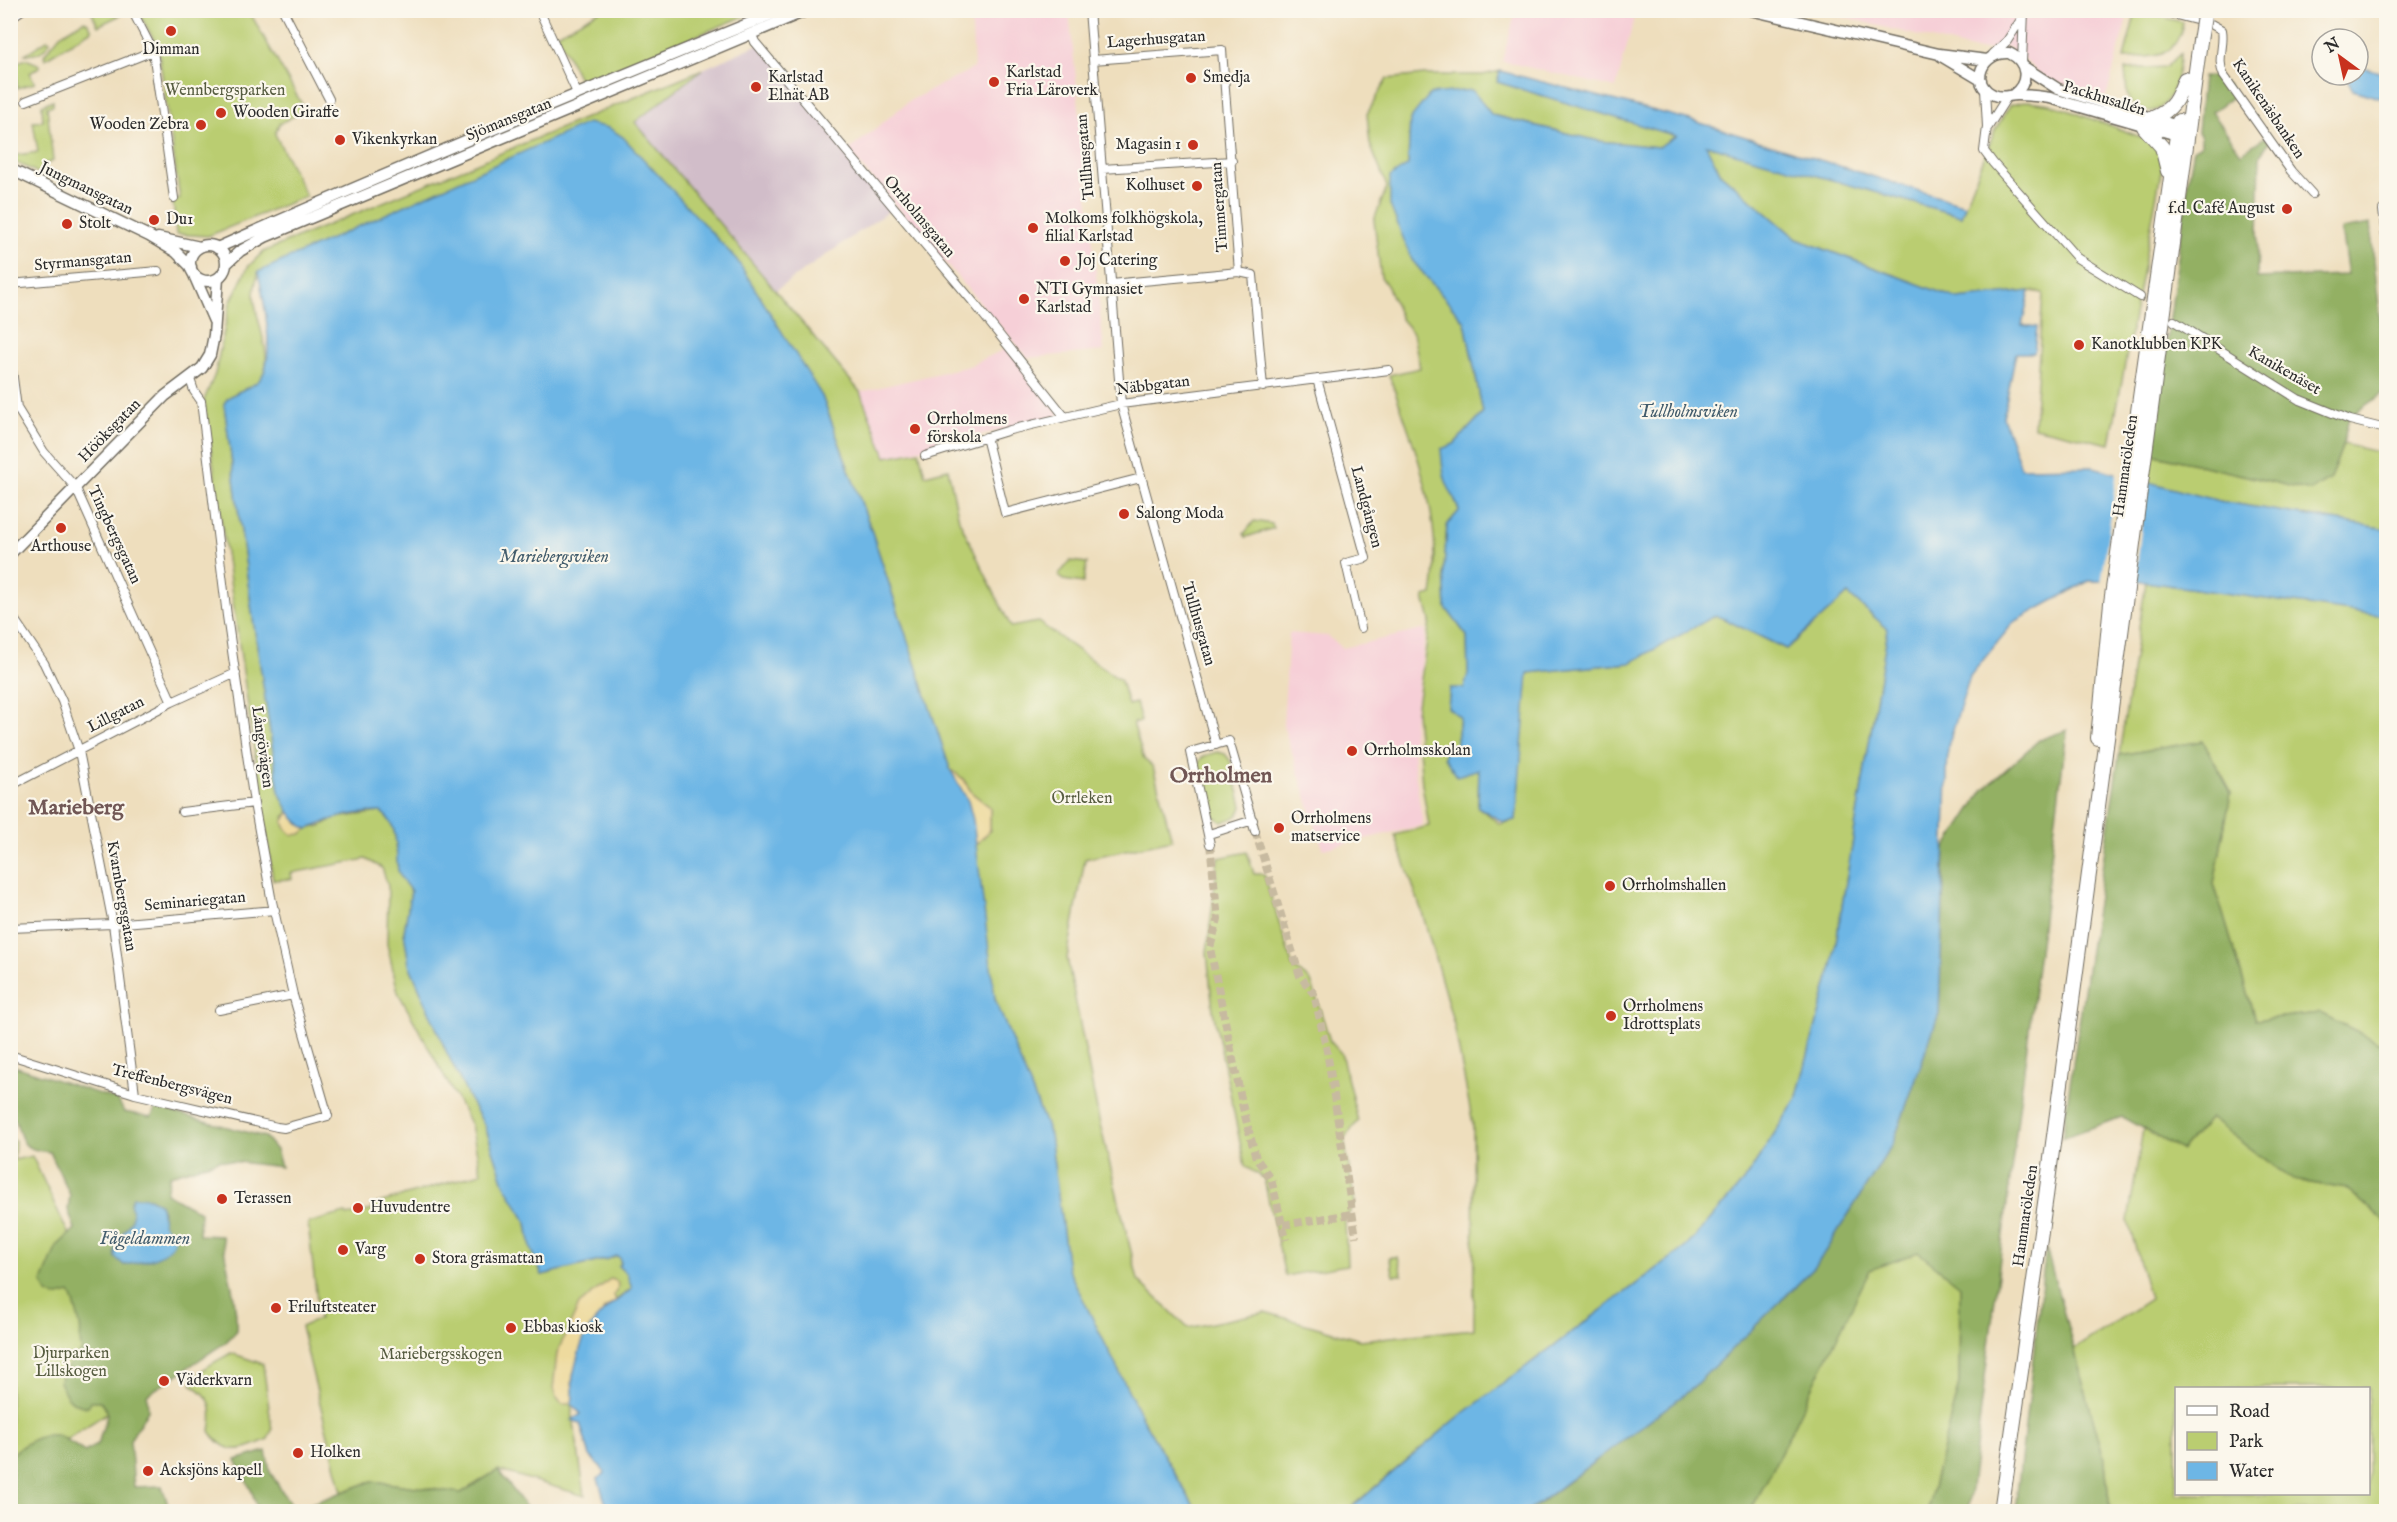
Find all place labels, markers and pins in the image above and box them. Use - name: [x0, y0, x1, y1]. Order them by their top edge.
- marker: Dimman: [164, 24, 178, 38]
- place label: Dimman: [142, 40, 200, 60]
- place label: Karlstad Fria Läroverk: [1006, 63, 1098, 101]
- place label: Karlstad Elnät AB: [768, 68, 829, 106]
- place label: Smedja: [1203, 68, 1250, 88]
- marker: Smedja: [1184, 71, 1198, 85]
- marker: Karlstad Fria Läroverk: [987, 75, 1001, 89]
- marker: Karlstad Elnät AB: [749, 80, 763, 94]
- place label: Wooden Giraffe: [233, 103, 339, 123]
- marker: Wooden Giraffe: [214, 106, 228, 120]
- place label: Wooden Zebra: [90, 115, 189, 135]
- marker: Wooden Zebra: [194, 118, 208, 132]
- place label: Vikenkyrkan: [351, 130, 438, 150]
- marker: Vikenkyrkan: [333, 133, 347, 147]
- place label: Magasin 1: [1116, 135, 1181, 155]
- marker: Magasin 1: [1186, 138, 1200, 152]
- place label: Kolhuset: [1125, 176, 1186, 196]
- marker: Kolhuset: [1190, 179, 1204, 193]
- place label: f.d. Café August: [2168, 199, 2276, 219]
- marker: f.d. Café August: [2280, 202, 2294, 216]
- place label: Molkoms folkhögskola, filial Karlstad: [1045, 209, 1203, 247]
- place label: Du1: [166, 210, 193, 230]
- marker: Du1: [147, 213, 161, 227]
- place label: Stolt: [79, 214, 112, 234]
- marker: Stolt: [60, 217, 74, 231]
- marker: Molkoms folkhögskola, filial Karlstad: [1026, 221, 1040, 235]
- place label: Joj Catering: [1075, 251, 1158, 271]
- marker: Joj Catering: [1058, 254, 1072, 268]
- place label: NTI Gymnasiet Karlstad: [1036, 280, 1143, 318]
- marker: NTI Gymnasiet Karlstad: [1017, 292, 1031, 306]
- place label: Kanotklubben KPK: [2091, 335, 2223, 355]
- marker: Kanotklubben KPK: [2072, 338, 2086, 352]
- place label: Orrholmens förskola: [927, 410, 1008, 448]
- marker: Orrholmens förskola: [908, 422, 922, 436]
- place label: Salong Moda: [1136, 504, 1224, 524]
- marker: Salong Moda: [1117, 507, 1131, 521]
- marker: Arthouse: [54, 521, 68, 535]
- place label: Arthouse: [30, 537, 91, 557]
- place label: Orrholmsskolan: [1364, 741, 1471, 761]
- marker: Orrholmsskolan: [1345, 744, 1359, 758]
- place label: Orrholmens matservice: [1291, 809, 1372, 847]
- marker: Orrholmens matservice: [1272, 821, 1286, 835]
- place label: Orrholmshallen: [1622, 876, 1727, 896]
- marker: Orrholmshallen: [1603, 879, 1617, 893]
- place label: Orrholmens Idrottsplats: [1623, 997, 1704, 1035]
- marker: Orrholmens Idrottsplats: [1604, 1009, 1618, 1023]
- place label: Terassen: [234, 1189, 292, 1209]
- marker: Terassen: [215, 1192, 229, 1206]
- place label: Huvudentre: [370, 1198, 450, 1218]
- marker: Huvudentre: [351, 1201, 365, 1215]
- place label: Varg: [354, 1240, 386, 1260]
- marker: Varg: [336, 1243, 350, 1257]
- place label: Stora gräsmattan: [432, 1249, 544, 1269]
- marker: Stora gräsmattan: [413, 1252, 427, 1266]
- place label: Friluftsteater: [288, 1298, 376, 1318]
- marker: Friluftsteater: [269, 1301, 283, 1315]
- place label: Ebbas kiosk: [523, 1318, 603, 1338]
- marker: Ebbas kiosk: [504, 1321, 518, 1335]
- place label: Väderkvarn: [175, 1371, 252, 1391]
- marker: Väderkvarn: [157, 1374, 171, 1388]
- place label: Holken: [310, 1443, 361, 1463]
- marker: Holken: [291, 1446, 305, 1460]
- place label: Acksjöns kapell: [159, 1461, 263, 1481]
- marker: Acksjöns kapell: [141, 1464, 155, 1478]

